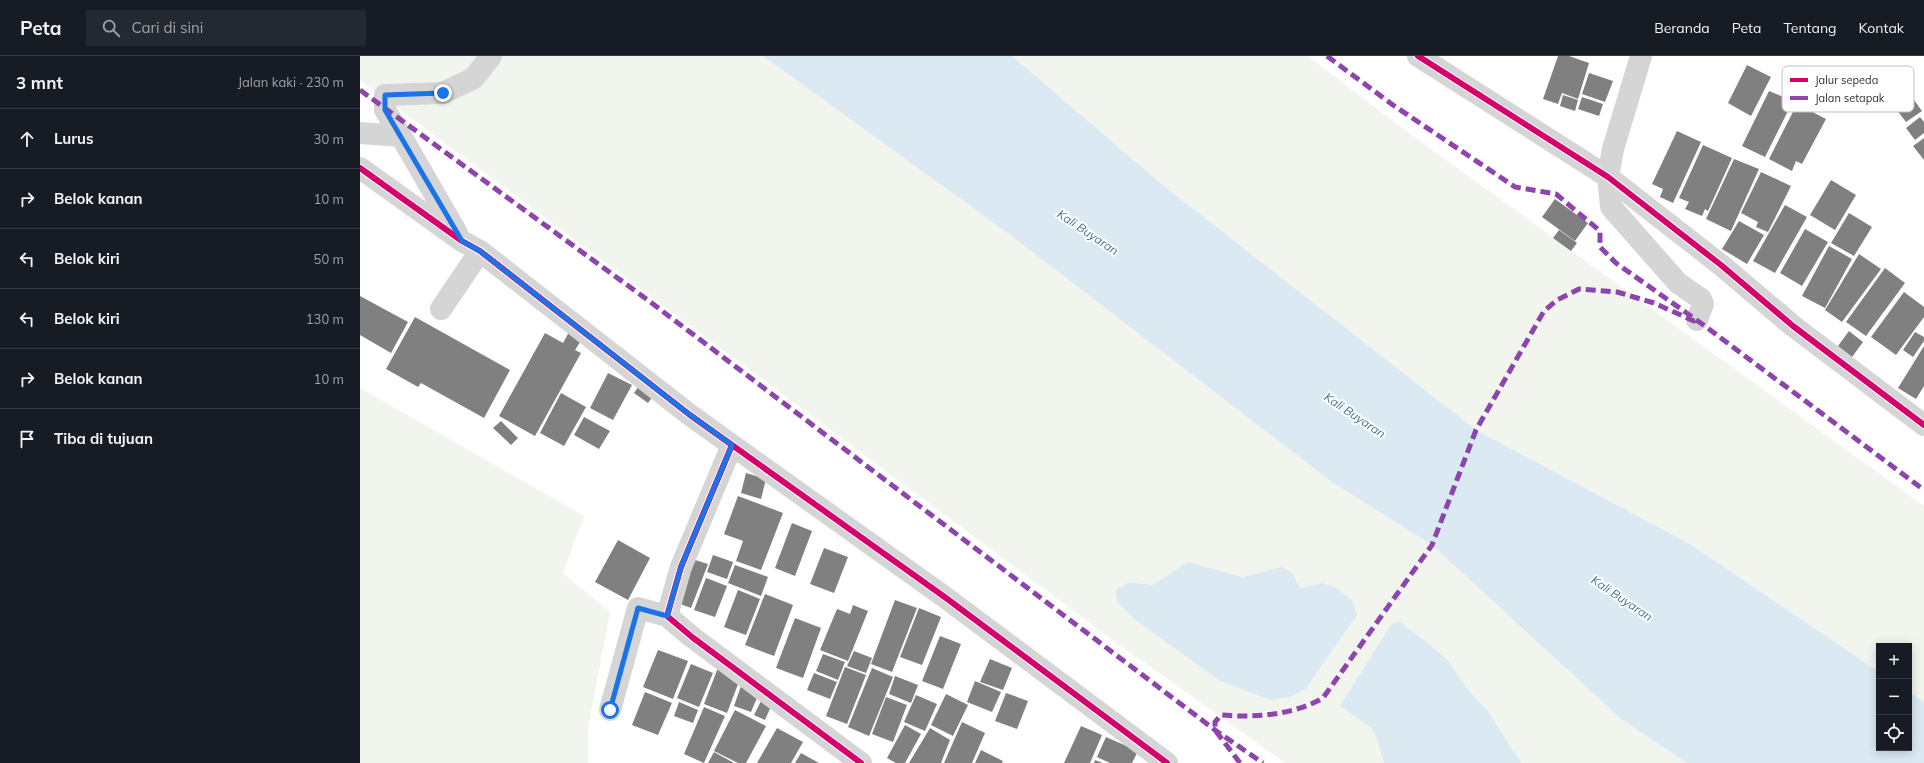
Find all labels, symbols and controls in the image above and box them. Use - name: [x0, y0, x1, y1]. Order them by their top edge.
- search box: [86, 10, 366, 46]
- text: Peta: [20, 16, 62, 40]
- icon: search: [100, 17, 122, 39]
- text: Cari di sini: [132, 18, 203, 37]
- text: Beranda: [1654, 19, 1710, 37]
- text: Peta: [1732, 19, 1761, 37]
- text: Tentang: [1783, 19, 1837, 37]
- text: Kontak: [1859, 19, 1904, 37]
- legend: [1782, 66, 1914, 112]
- text: 3 mnt: [16, 72, 63, 93]
- text: Jalur sepeda: [1815, 73, 1878, 87]
- text: Jalan kaki · 230 m: [238, 74, 344, 90]
- route end: [434, 84, 452, 102]
- text: Jalan setapak: [1815, 91, 1885, 105]
- icon: ahead: [16, 128, 38, 150]
- text: Lurus: [54, 129, 94, 148]
- text: 30 m: [314, 131, 344, 147]
- icon: right: [16, 188, 38, 210]
- text: Belok kanan: [54, 189, 143, 208]
- text: 10 m: [314, 191, 344, 207]
- water label: Kali Buyaran: [1054, 206, 1122, 258]
- icon: left: [16, 248, 38, 270]
- text: Belok kiri: [54, 249, 120, 268]
- text: 50 m: [314, 251, 344, 267]
- icon: left: [16, 308, 38, 330]
- text: Belok kiri: [54, 309, 120, 328]
- text: 130 m: [306, 311, 344, 327]
- icon: right: [16, 368, 38, 390]
- text: Belok kanan: [54, 369, 143, 388]
- text: 10 m: [314, 371, 344, 387]
- water label: Kali Buyaran: [1321, 389, 1389, 441]
- icon: arrive: [16, 428, 38, 450]
- text: Tiba di tujuan: [54, 429, 153, 448]
- water label: Kali Buyaran: [1588, 572, 1656, 624]
- map controls: [1876, 643, 1912, 751]
- button: +: [1876, 643, 1912, 679]
- button: −: [1876, 679, 1912, 715]
- route start: [601, 701, 619, 719]
- button: locate: [1876, 715, 1912, 751]

